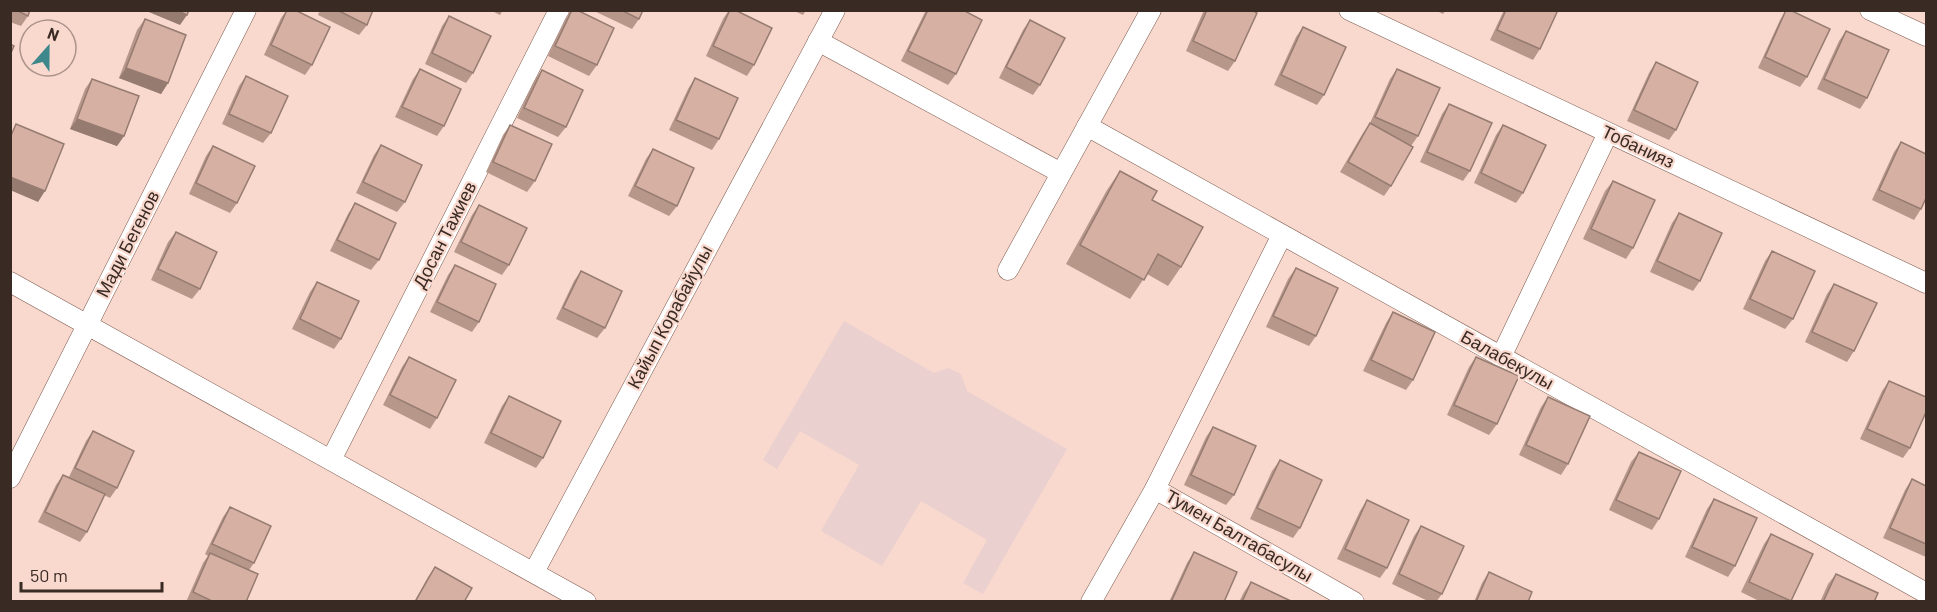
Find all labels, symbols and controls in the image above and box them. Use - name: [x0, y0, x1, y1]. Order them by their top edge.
- north arrow: [18, 18, 78, 78]
- text: N: [45, 23, 62, 44]
- street label: Тобанияз: [1599, 120, 1678, 172]
- street label: Досан Тажиев: [408, 178, 480, 292]
- street label: Мади Бегенов: [91, 186, 163, 301]
- street label: Кайып Корабайулы: [622, 241, 716, 392]
- street label: Балабекулы: [1457, 325, 1558, 394]
- street label: Тумен Балтабасулы: [1162, 484, 1317, 586]
- scale bar: [21, 555, 162, 593]
- text: 50 m: [30, 564, 68, 586]

